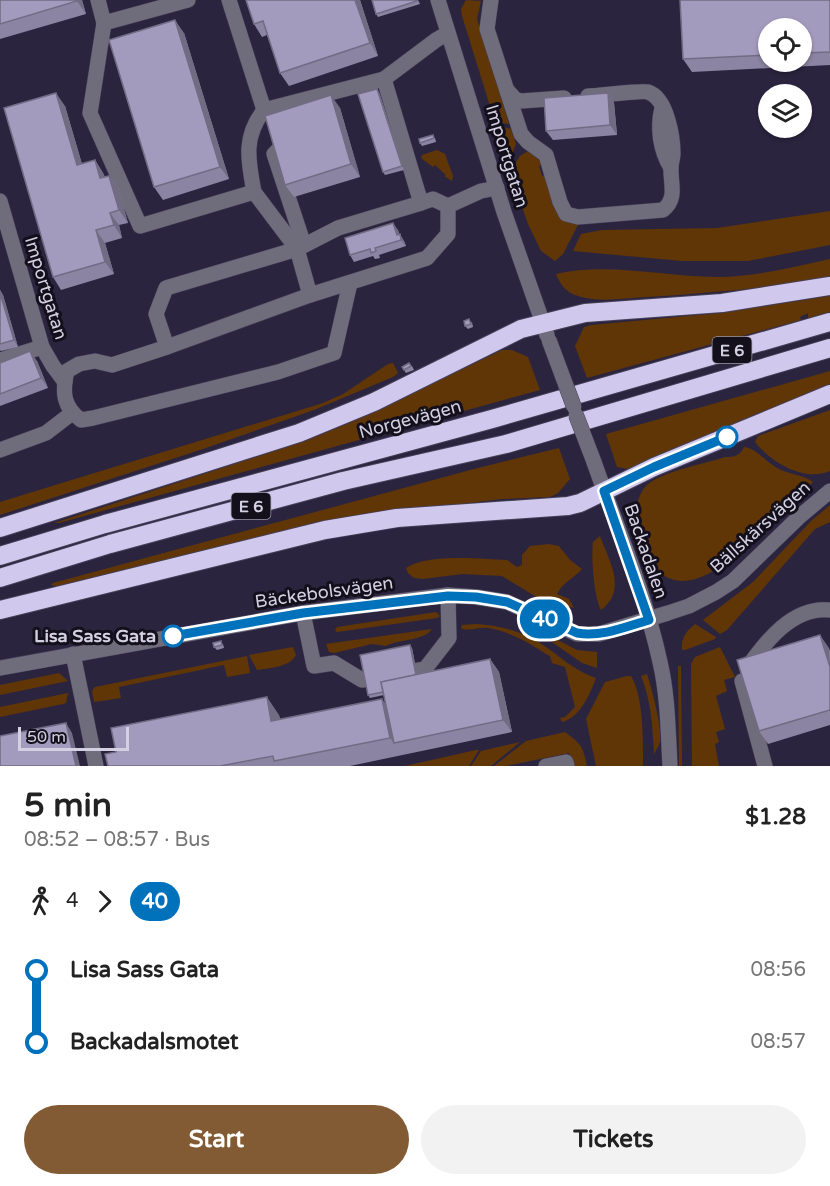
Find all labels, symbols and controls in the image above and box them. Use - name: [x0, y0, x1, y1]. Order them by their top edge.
- map controls: [758, 18, 812, 138]
- button: locate: [758, 18, 812, 72]
- button: layers: [758, 84, 812, 138]
- street label: Importgatan: [481, 102, 533, 210]
- street label: Importgatan: [20, 234, 72, 342]
- road number: E 6: [712, 337, 752, 363]
- street label: Norgevägen: [356, 395, 464, 443]
- unlabelled marker: [716, 426, 738, 448]
- street label: Bällskärsvägen: [705, 476, 815, 578]
- road number: E 6: [232, 493, 270, 519]
- street label: Backadalen: [619, 501, 673, 601]
- street label: Bäckebolsvägen: [253, 571, 395, 613]
- line badge: 40: [518, 600, 572, 638]
- text: 40: [532, 607, 558, 632]
- place label: Lisa Sass Gata: [34, 625, 156, 647]
- marker: Lisa Sass Gata: [162, 625, 184, 647]
- scale bar: [18, 724, 129, 752]
- text: 50 m: [27, 727, 66, 747]
- text: 5 min: [24, 786, 112, 825]
- text: $1.28: [745, 804, 806, 830]
- text: 08:52 – 08:57 · Bus: [24, 828, 210, 852]
- icon: walk: [24, 885, 57, 918]
- icon: forward: [88, 885, 121, 918]
- text: 4: [66, 889, 79, 913]
- text: 40: [142, 889, 168, 914]
- text: Lisa Sass Gata: [70, 957, 219, 983]
- text: 08:56: [751, 958, 806, 982]
- text: Backadalsmotet: [70, 1029, 238, 1055]
- text: 08:57: [751, 1030, 806, 1054]
- button: Start: [24, 1105, 409, 1174]
- button: Tickets: [421, 1105, 806, 1174]

